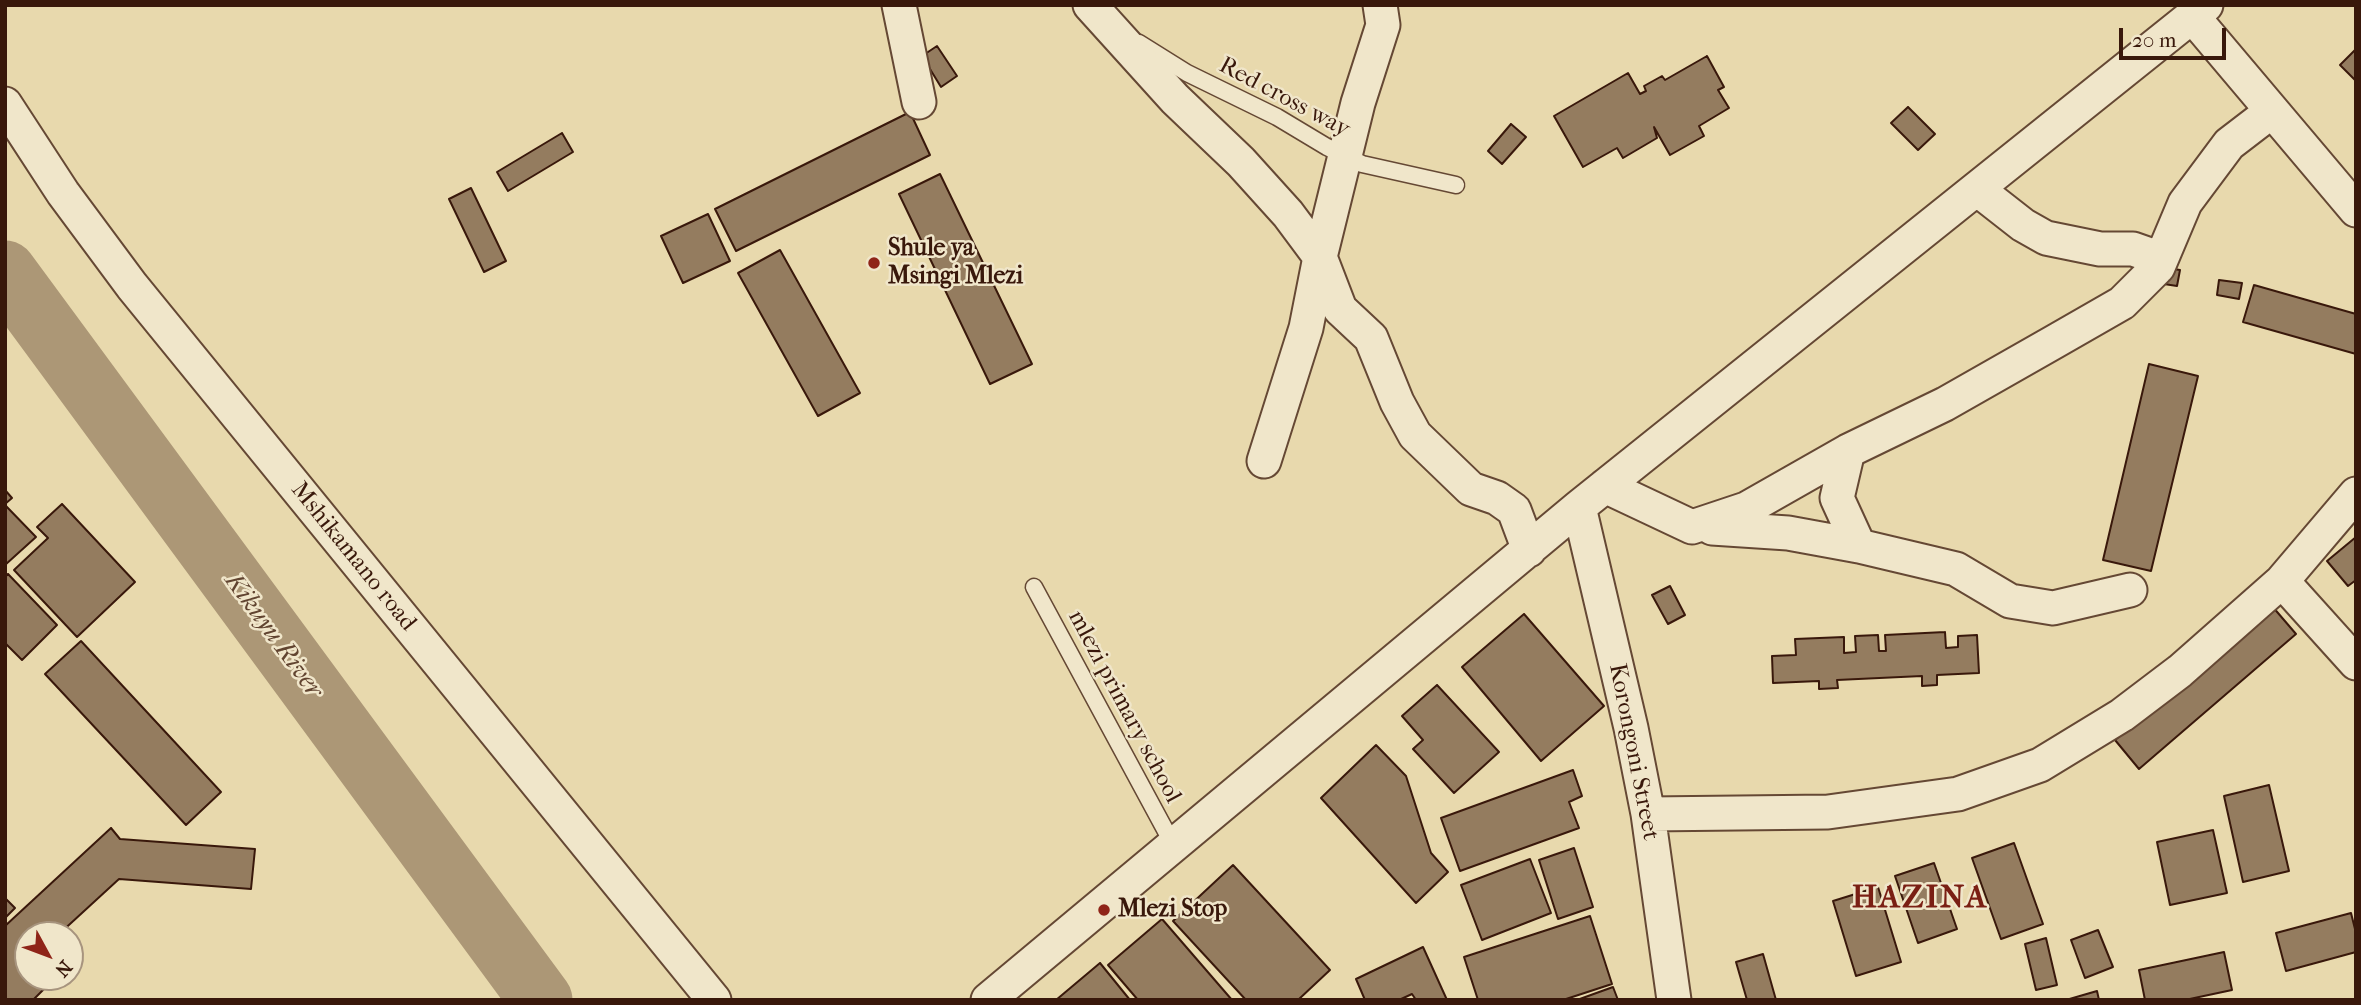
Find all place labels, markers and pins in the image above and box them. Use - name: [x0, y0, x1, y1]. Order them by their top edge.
- place label: Shule ya Msingi Mlezi: [888, 235, 1023, 291]
- marker: Shule ya Msingi Mlezi: [866, 255, 882, 271]
- place label: Mlezi Stop: [1118, 896, 1227, 924]
- marker: Mlezi Stop: [1096, 902, 1112, 918]

